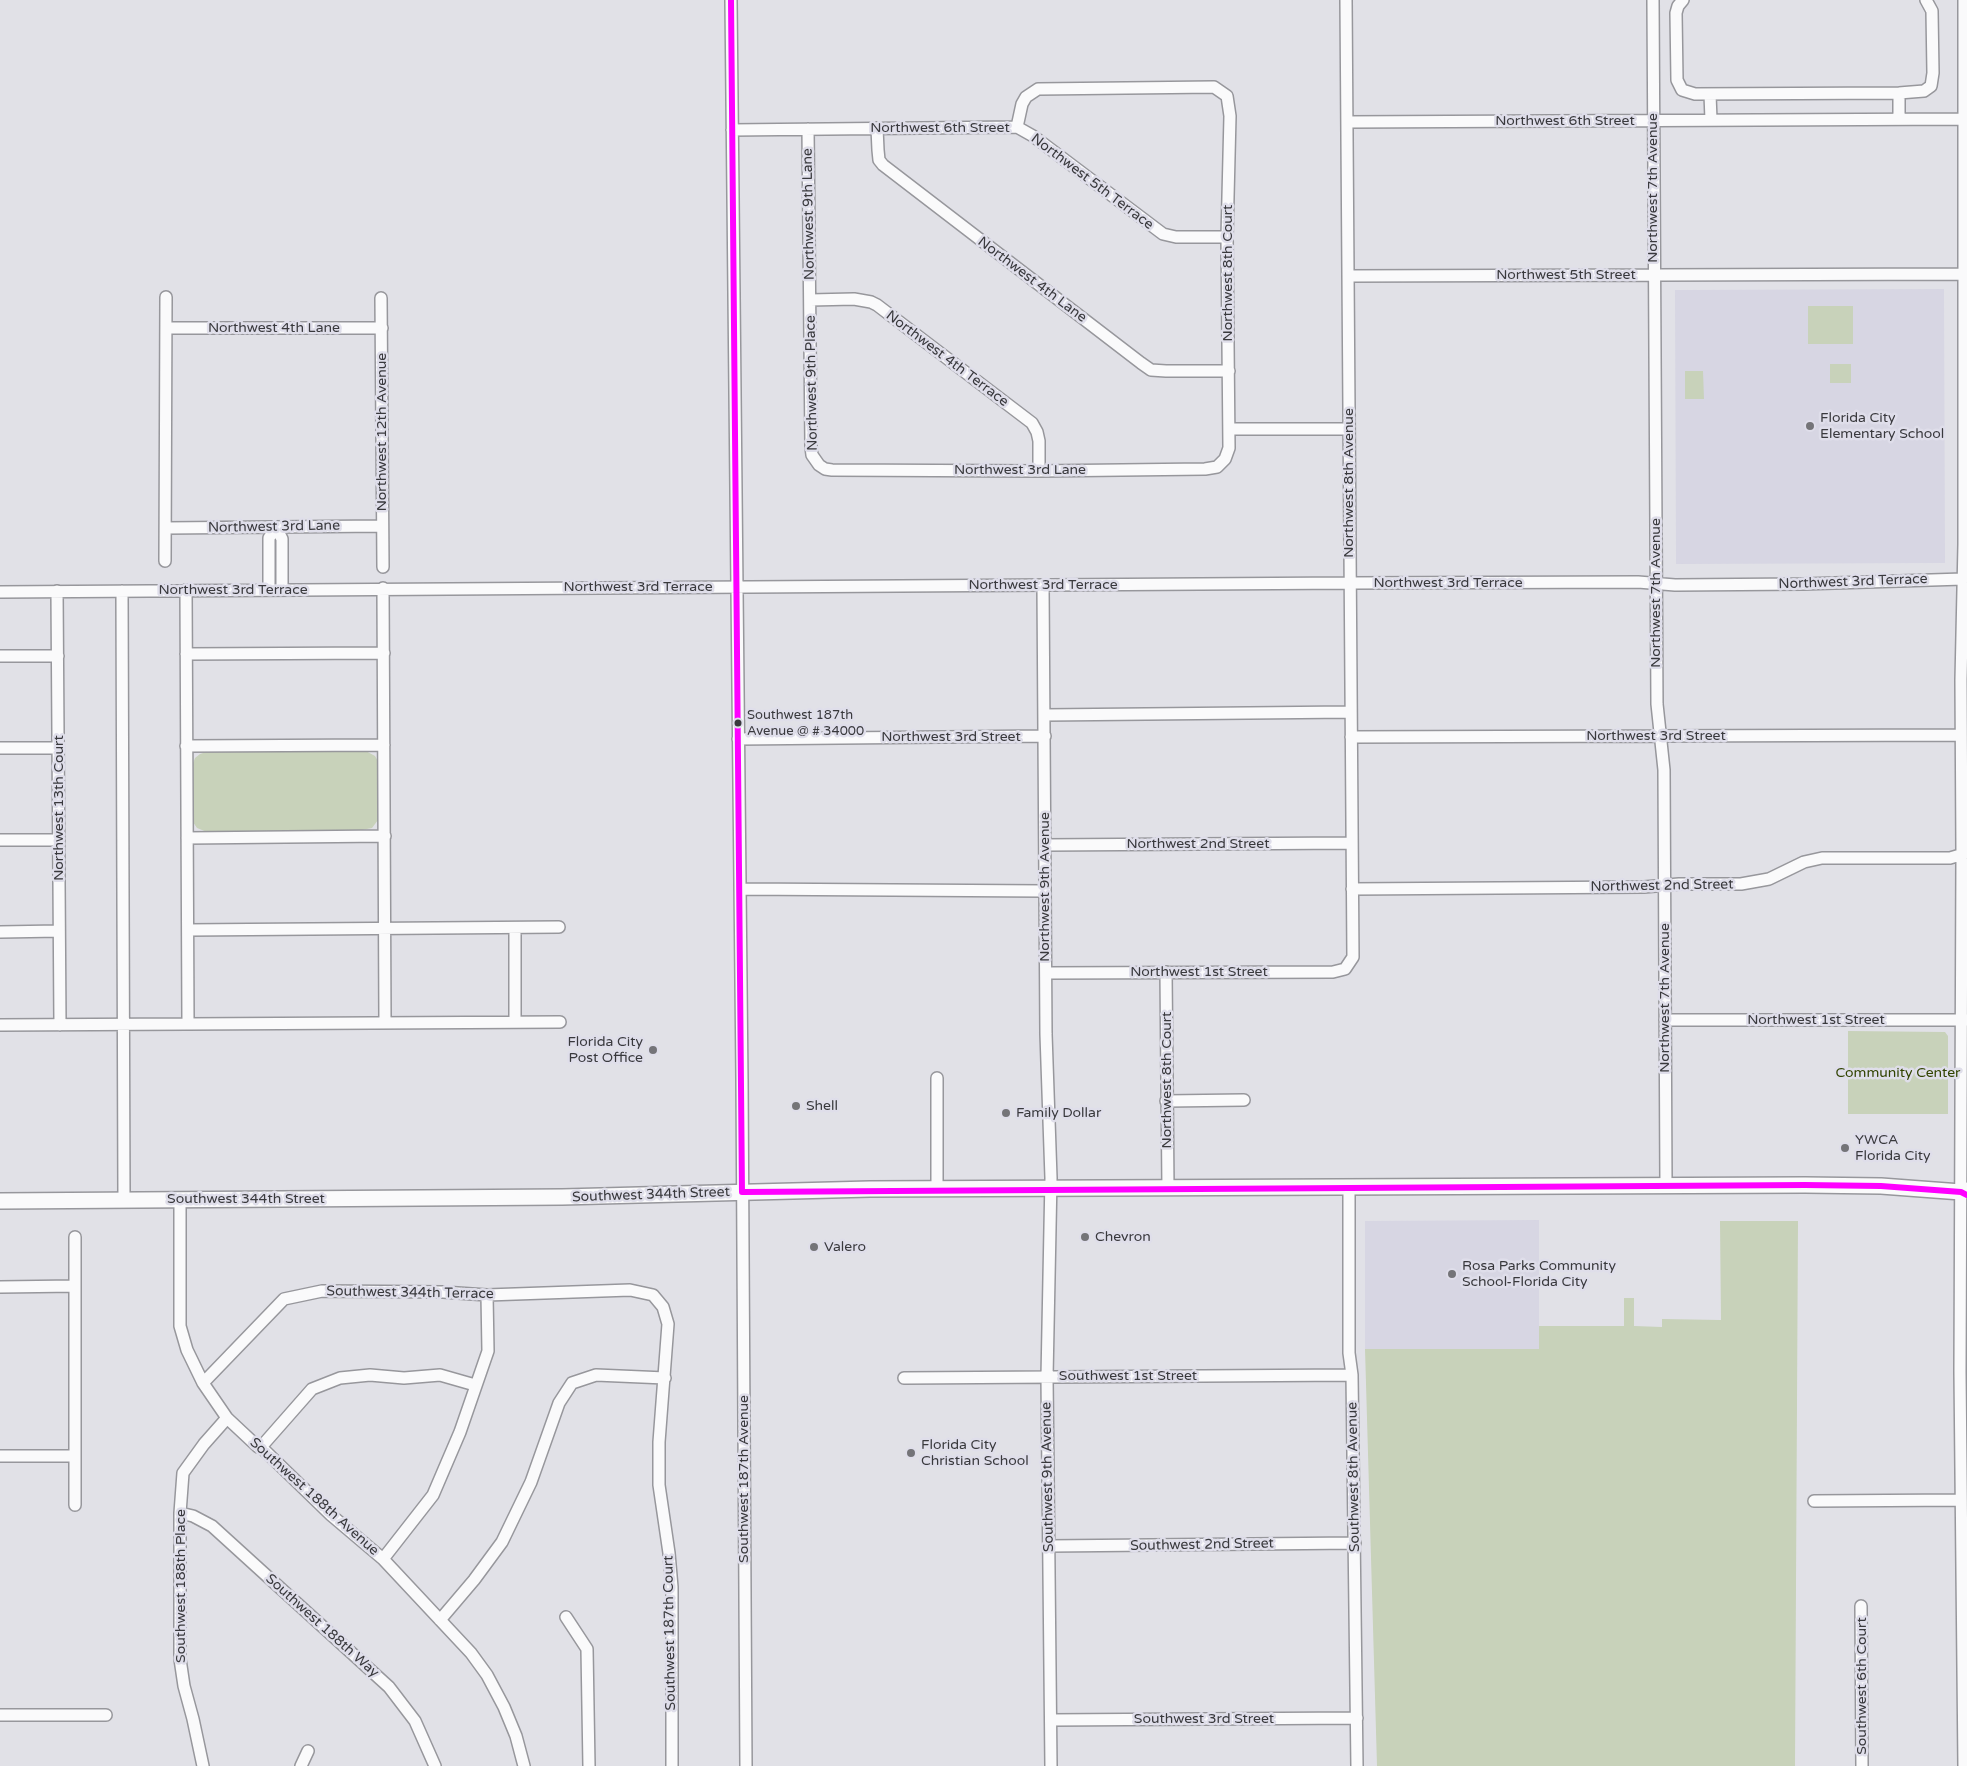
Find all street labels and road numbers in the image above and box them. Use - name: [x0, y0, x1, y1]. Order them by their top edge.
- street label: Northwest 6th Street: [1495, 113, 1635, 129]
- street label: Northwest 7th Avenue: [1645, 113, 1661, 263]
- street label: Northwest 6th Street: [870, 120, 1010, 136]
- street label: Northwest 5th Terrace: [1027, 130, 1157, 234]
- street label: Northwest 9th Lane: [799, 148, 819, 280]
- street label: Northwest 8th Court: [1220, 205, 1236, 341]
- street label: Northwest 4th Lane: [974, 234, 1090, 326]
- street label: Northwest 5th Street: [1496, 267, 1636, 283]
- street label: Northwest 4th Terrace: [882, 307, 1012, 411]
- street label: Northwest 9th Place: [802, 315, 822, 451]
- street label: Northwest 4th Lane: [208, 320, 340, 336]
- street label: Northwest 12th Avenue: [374, 353, 390, 511]
- street label: Northwest 8th Avenue: [1341, 408, 1357, 558]
- street label: Northwest 3rd Lane: [954, 462, 1086, 478]
- street label: Northwest 3rd Lane: [208, 517, 340, 537]
- street label: Northwest 7th Avenue: [1648, 518, 1664, 668]
- street label: Northwest 3rd Terrace: [1778, 571, 1928, 593]
- street label: Northwest 3rd Terrace: [1373, 575, 1523, 591]
- street label: Northwest 3rd Terrace: [968, 577, 1118, 593]
- street label: Northwest 3rd Terrace: [563, 579, 713, 595]
- street label: Northwest 3rd Terrace: [158, 582, 308, 598]
- street label: Northwest 3rd Street: [1586, 728, 1726, 744]
- street label: Northwest 3rd Street: [881, 729, 1021, 745]
- street label: Northwest 13th Court: [51, 735, 67, 881]
- street label: Northwest 9th Avenue: [1037, 812, 1053, 962]
- street label: Northwest 2nd Street: [1126, 836, 1270, 852]
- street label: Northwest 2nd Street: [1590, 876, 1734, 896]
- street label: Northwest 7th Avenue: [1657, 923, 1673, 1073]
- street label: Northwest 1st Street: [1130, 964, 1268, 980]
- street label: Northwest 8th Court: [1159, 1012, 1175, 1148]
- street label: Northwest 1st Street: [1747, 1012, 1885, 1028]
- street label: Southwest 344th Street: [572, 1184, 730, 1206]
- street label: Southwest 344th Street: [167, 1191, 325, 1207]
- street label: Southwest 344th Terrace: [326, 1283, 494, 1303]
- street label: Southwest 1st Street: [1059, 1368, 1197, 1384]
- street label: Southwest 187th Avenue: [736, 1395, 752, 1563]
- street label: Southwest 9th Avenue: [1038, 1402, 1058, 1552]
- street label: Southwest 8th Avenue: [1344, 1402, 1364, 1552]
- street label: Southwest 188th Avenue: [246, 1435, 382, 1559]
- street label: Southwest 188th Place: [173, 1509, 189, 1663]
- street label: Southwest 2nd Street: [1130, 1535, 1274, 1555]
- street label: Southwest 187th Court: [660, 1555, 680, 1711]
- street label: Southwest 188th Way: [262, 1571, 382, 1681]
- street label: Southwest 6th Court: [1854, 1617, 1870, 1755]
- street label: Southwest 3rd Street: [1134, 1711, 1274, 1727]

